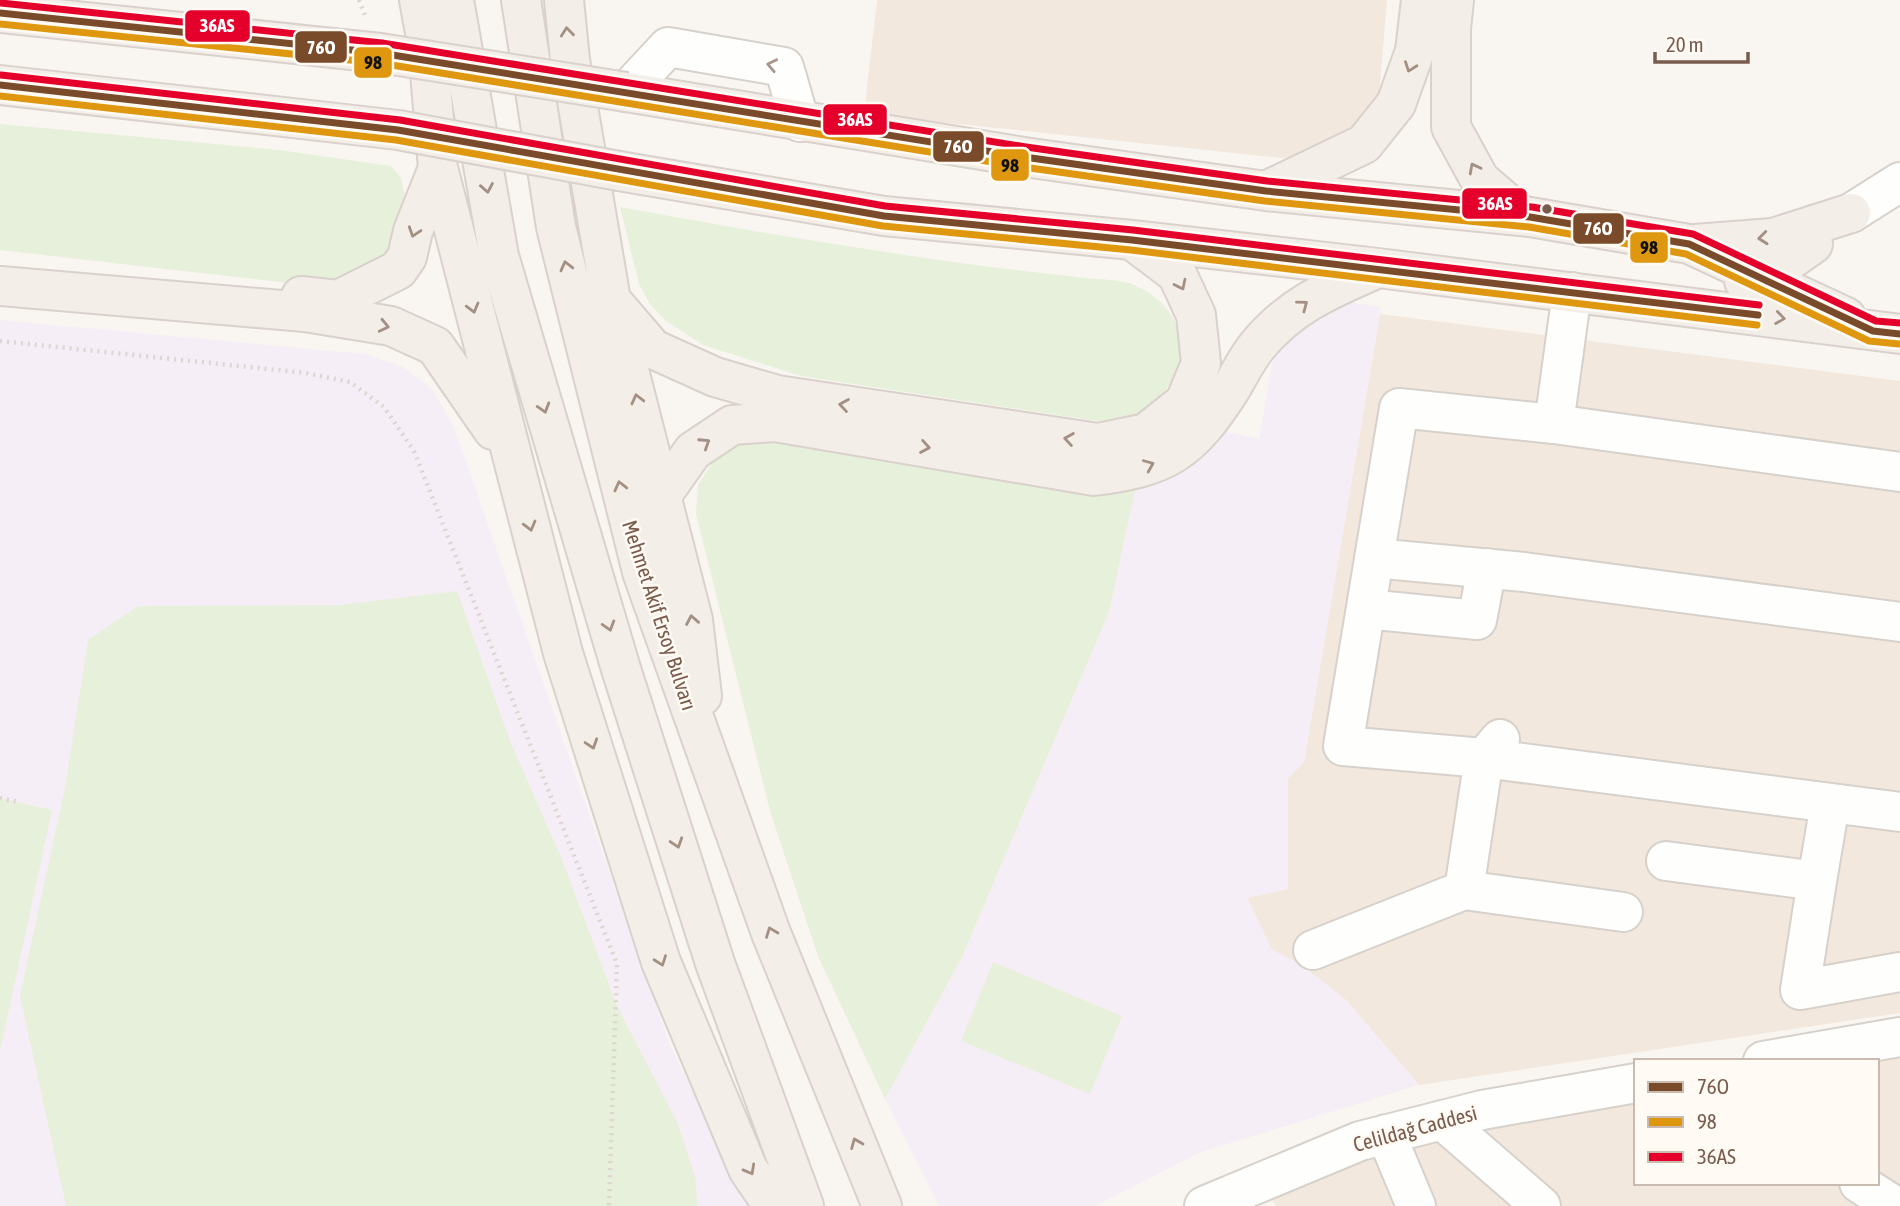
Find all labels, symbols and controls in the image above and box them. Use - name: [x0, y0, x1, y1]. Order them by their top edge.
- line badge: 36AS: [184, 9, 251, 43]
- text: 36AS: [199, 14, 235, 36]
- scale bar: [1655, 21, 1748, 65]
- one-way arrow: [560, 26, 575, 37]
- line badge: 76O: [294, 30, 348, 64]
- text: 20 m: [1666, 32, 1704, 56]
- text: 76O: [307, 36, 335, 58]
- line badge: 98: [353, 46, 393, 79]
- text: 98: [364, 51, 382, 73]
- one-way arrow: [766, 59, 778, 74]
- one-way arrow: [1404, 60, 1418, 72]
- line badge: 36AS: [822, 103, 888, 136]
- text: 36AS: [837, 108, 873, 130]
- line badge: 76O: [932, 130, 985, 163]
- text: 76O: [944, 135, 972, 157]
- line badge: 98: [990, 148, 1030, 182]
- text: 98: [1001, 154, 1019, 176]
- one-way arrow: [1469, 163, 1482, 175]
- one-way arrow: [479, 182, 494, 194]
- line badge: 36AS: [1461, 187, 1528, 220]
- text: 36AS: [1477, 192, 1513, 214]
- unlabelled marker: [1540, 202, 1554, 216]
- line badge: 76O: [1572, 212, 1625, 245]
- text: 76O: [1584, 217, 1612, 239]
- one-way arrow: [408, 225, 422, 237]
- line badge: 98: [1629, 231, 1669, 264]
- one-way arrow: [1757, 231, 1768, 246]
- text: 98: [1640, 236, 1658, 258]
- one-way arrow: [560, 260, 574, 272]
- one-way arrow: [1173, 278, 1187, 290]
- one-way arrow: [1295, 300, 1307, 313]
- one-way arrow: [464, 302, 479, 314]
- one-way arrow: [1774, 311, 1786, 326]
- one-way arrow: [378, 317, 390, 332]
- one-way arrow: [631, 394, 645, 406]
- one-way arrow: [839, 398, 850, 413]
- one-way arrow: [535, 402, 550, 414]
- one-way arrow: [1064, 432, 1075, 447]
- one-way arrow: [697, 439, 710, 451]
- one-way arrow: [919, 439, 931, 454]
- one-way arrow: [1142, 460, 1154, 474]
- one-way arrow: [614, 480, 629, 492]
- street label: Mehmet Akif Ersoy Bulvarı: [618, 517, 702, 713]
- one-way arrow: [522, 520, 536, 532]
- one-way arrow: [685, 614, 700, 626]
- one-way arrow: [600, 620, 615, 632]
- one-way arrow: [584, 738, 598, 750]
- one-way arrow: [668, 837, 683, 849]
- one-way arrow: [765, 926, 779, 938]
- one-way arrow: [653, 955, 667, 967]
- legend: [1634, 1059, 1879, 1185]
- text: 76O: [1697, 1074, 1729, 1098]
- street label: Celildağ Caddesi: [1350, 1100, 1480, 1156]
- text: 98: [1697, 1109, 1717, 1133]
- one-way arrow: [851, 1137, 865, 1149]
- text: 36AS: [1697, 1144, 1736, 1168]
- one-way arrow: [742, 1163, 755, 1176]

